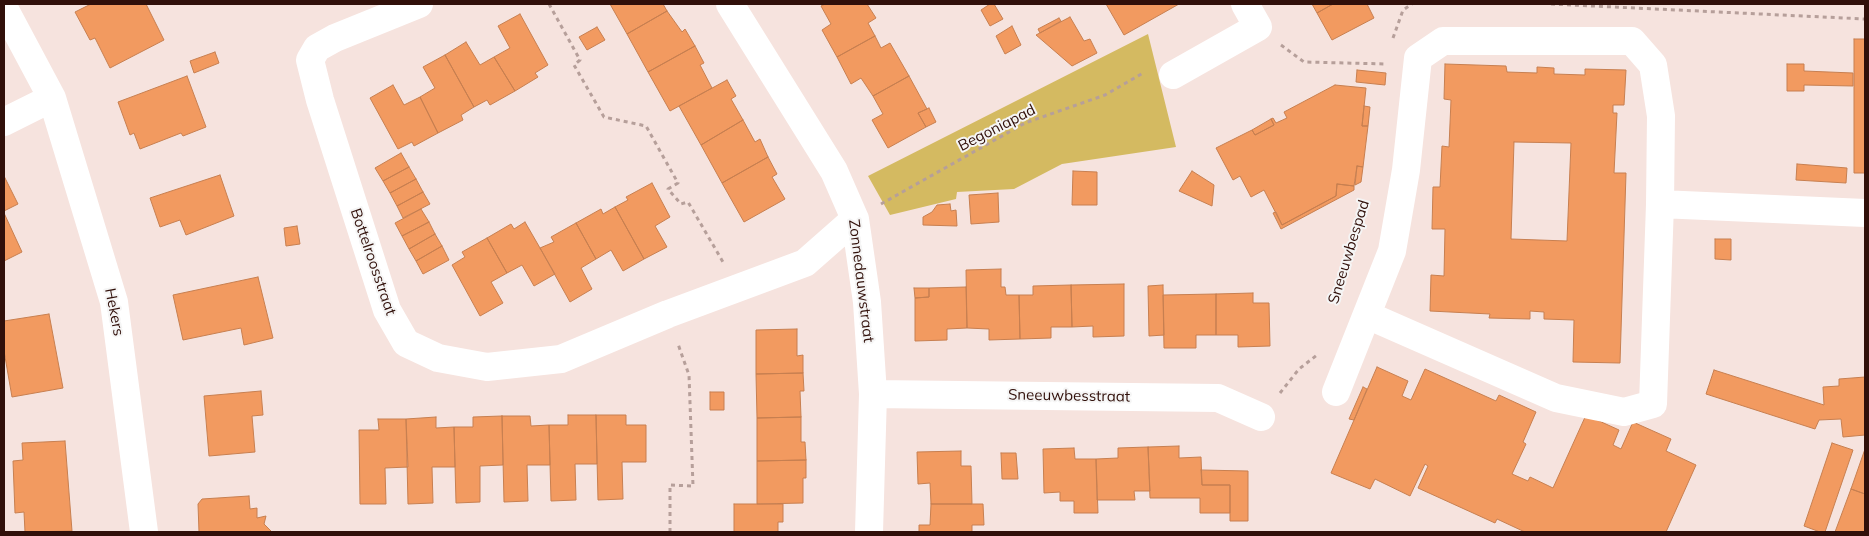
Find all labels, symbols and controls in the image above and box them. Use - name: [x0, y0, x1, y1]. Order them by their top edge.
- street label: Begoniapad: [955, 101, 1039, 155]
- street label: Sneeuwbespad: [1325, 198, 1373, 306]
- street label: Bottelroosstraat: [346, 206, 400, 318]
- street label: Zonnedauwstraat: [845, 218, 877, 344]
- street label: Hekers: [101, 287, 127, 337]
- street label: Sneeuwbesstraat: [1008, 386, 1130, 406]

